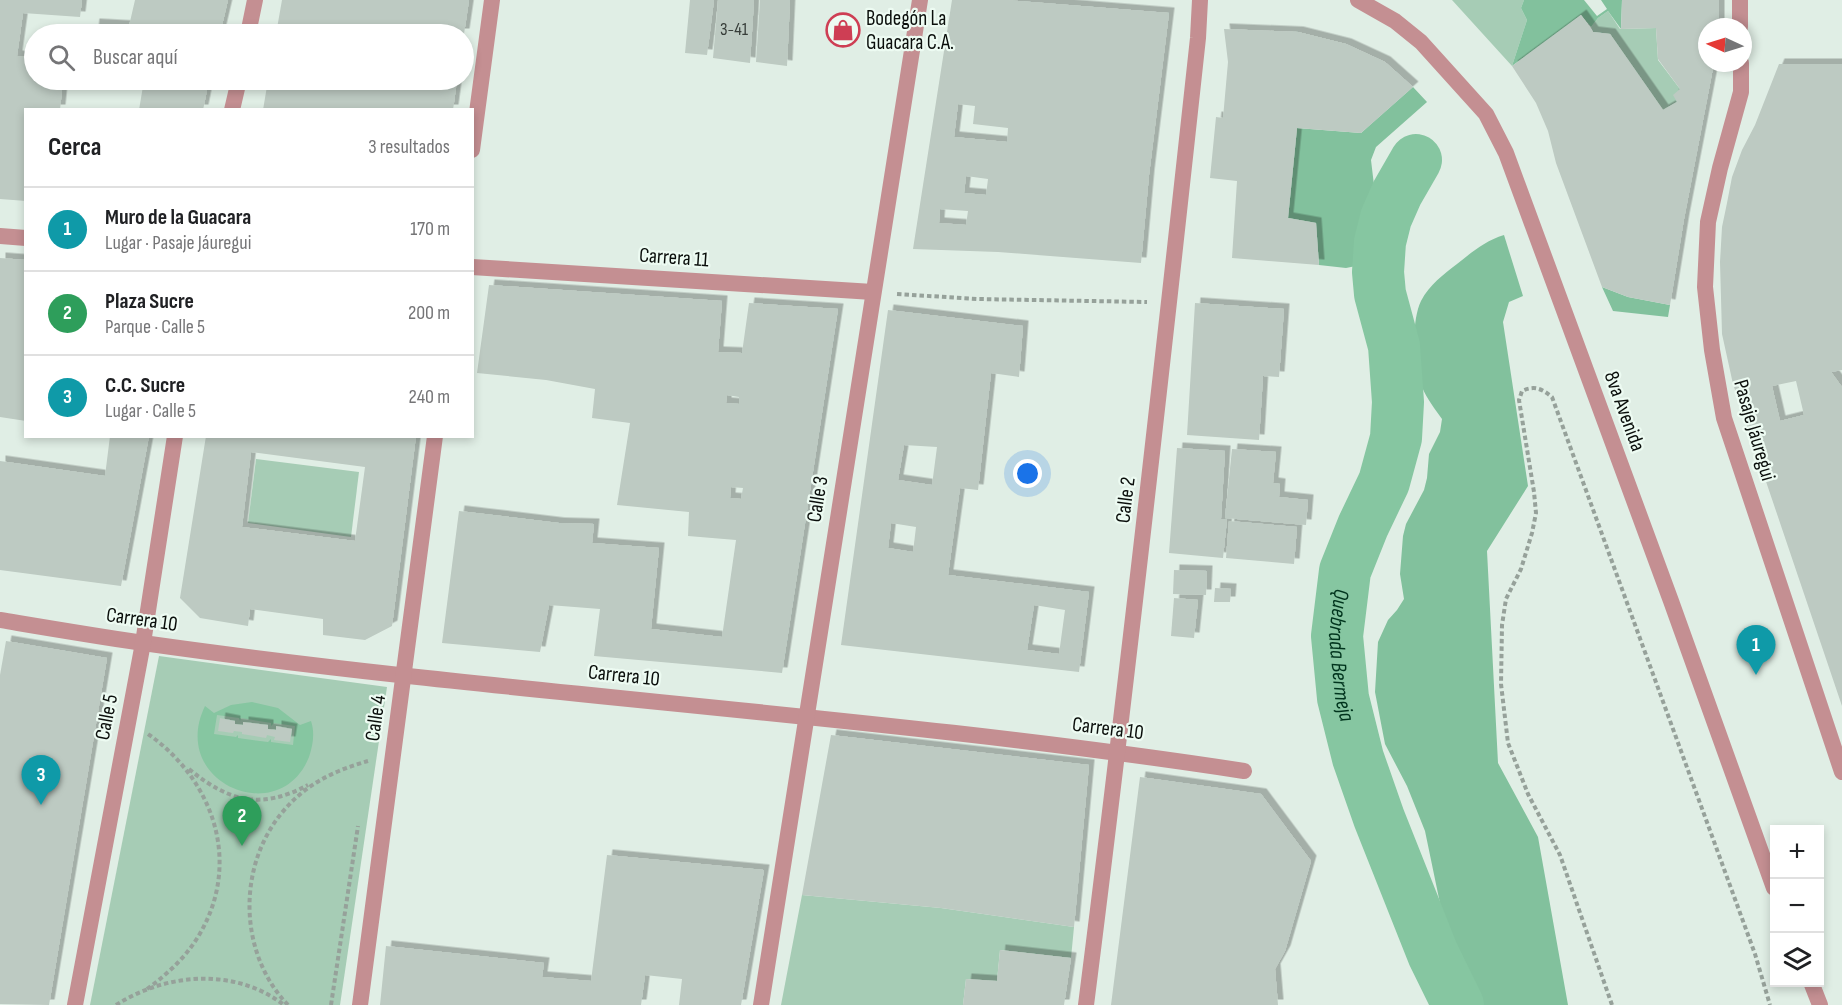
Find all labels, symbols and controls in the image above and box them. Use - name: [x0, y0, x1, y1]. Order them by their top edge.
- place label: Bodegón La Guacara C.A.: [866, 6, 954, 55]
- shop icon: Bodegón La Guacara C.A.: [825, 12, 861, 48]
- north arrow: [1698, 18, 1752, 72]
- house number: 3-41: [720, 19, 749, 40]
- search box: [24, 24, 474, 90]
- icon: search: [45, 41, 78, 74]
- text: Buscar aquí: [93, 44, 178, 71]
- text: Cerca: [48, 132, 101, 163]
- text: 3 resultados: [368, 135, 450, 159]
- text: Muro de la Guacara: [105, 204, 251, 231]
- text: 1: [64, 217, 71, 241]
- text: 170 m: [410, 217, 450, 241]
- text: Lugar · Pasaje Jáuregui: [105, 231, 251, 255]
- street label: Carrera 11: [638, 243, 710, 272]
- text: Plaza Sucre: [105, 288, 194, 315]
- text: 2: [63, 301, 72, 325]
- text: 200 m: [408, 301, 450, 325]
- text: Parque · Calle 5: [105, 315, 205, 339]
- street label: 8va Avenida: [1599, 368, 1651, 455]
- text: C.C. Sucre: [105, 372, 185, 399]
- street label: Pasaje Jáuregui: [1728, 377, 1781, 484]
- text: 3: [63, 385, 72, 409]
- text: 240 m: [409, 385, 450, 409]
- text: Lugar · Calle 5: [105, 399, 196, 423]
- your location: [1013, 459, 1042, 488]
- street label: Calle 3: [802, 474, 833, 524]
- street label: Calle 2: [1110, 476, 1141, 524]
- water label: Quebrada Bermeja: [1322, 587, 1360, 725]
- street label: Carrera 10: [105, 602, 179, 637]
- pin: 1: [1736, 626, 1776, 675]
- street label: Carrera 10: [587, 659, 661, 692]
- street label: Calle 5: [90, 692, 123, 742]
- street label: Calle 4: [360, 693, 391, 743]
- street label: Carrera 10: [1071, 712, 1145, 745]
- pin: 3: [22, 756, 60, 805]
- pin: 2: [222, 796, 262, 846]
- map controls: [1770, 825, 1824, 987]
- button: +: [1770, 825, 1824, 879]
- button: −: [1770, 879, 1824, 933]
- button: layers: [1770, 933, 1824, 987]

